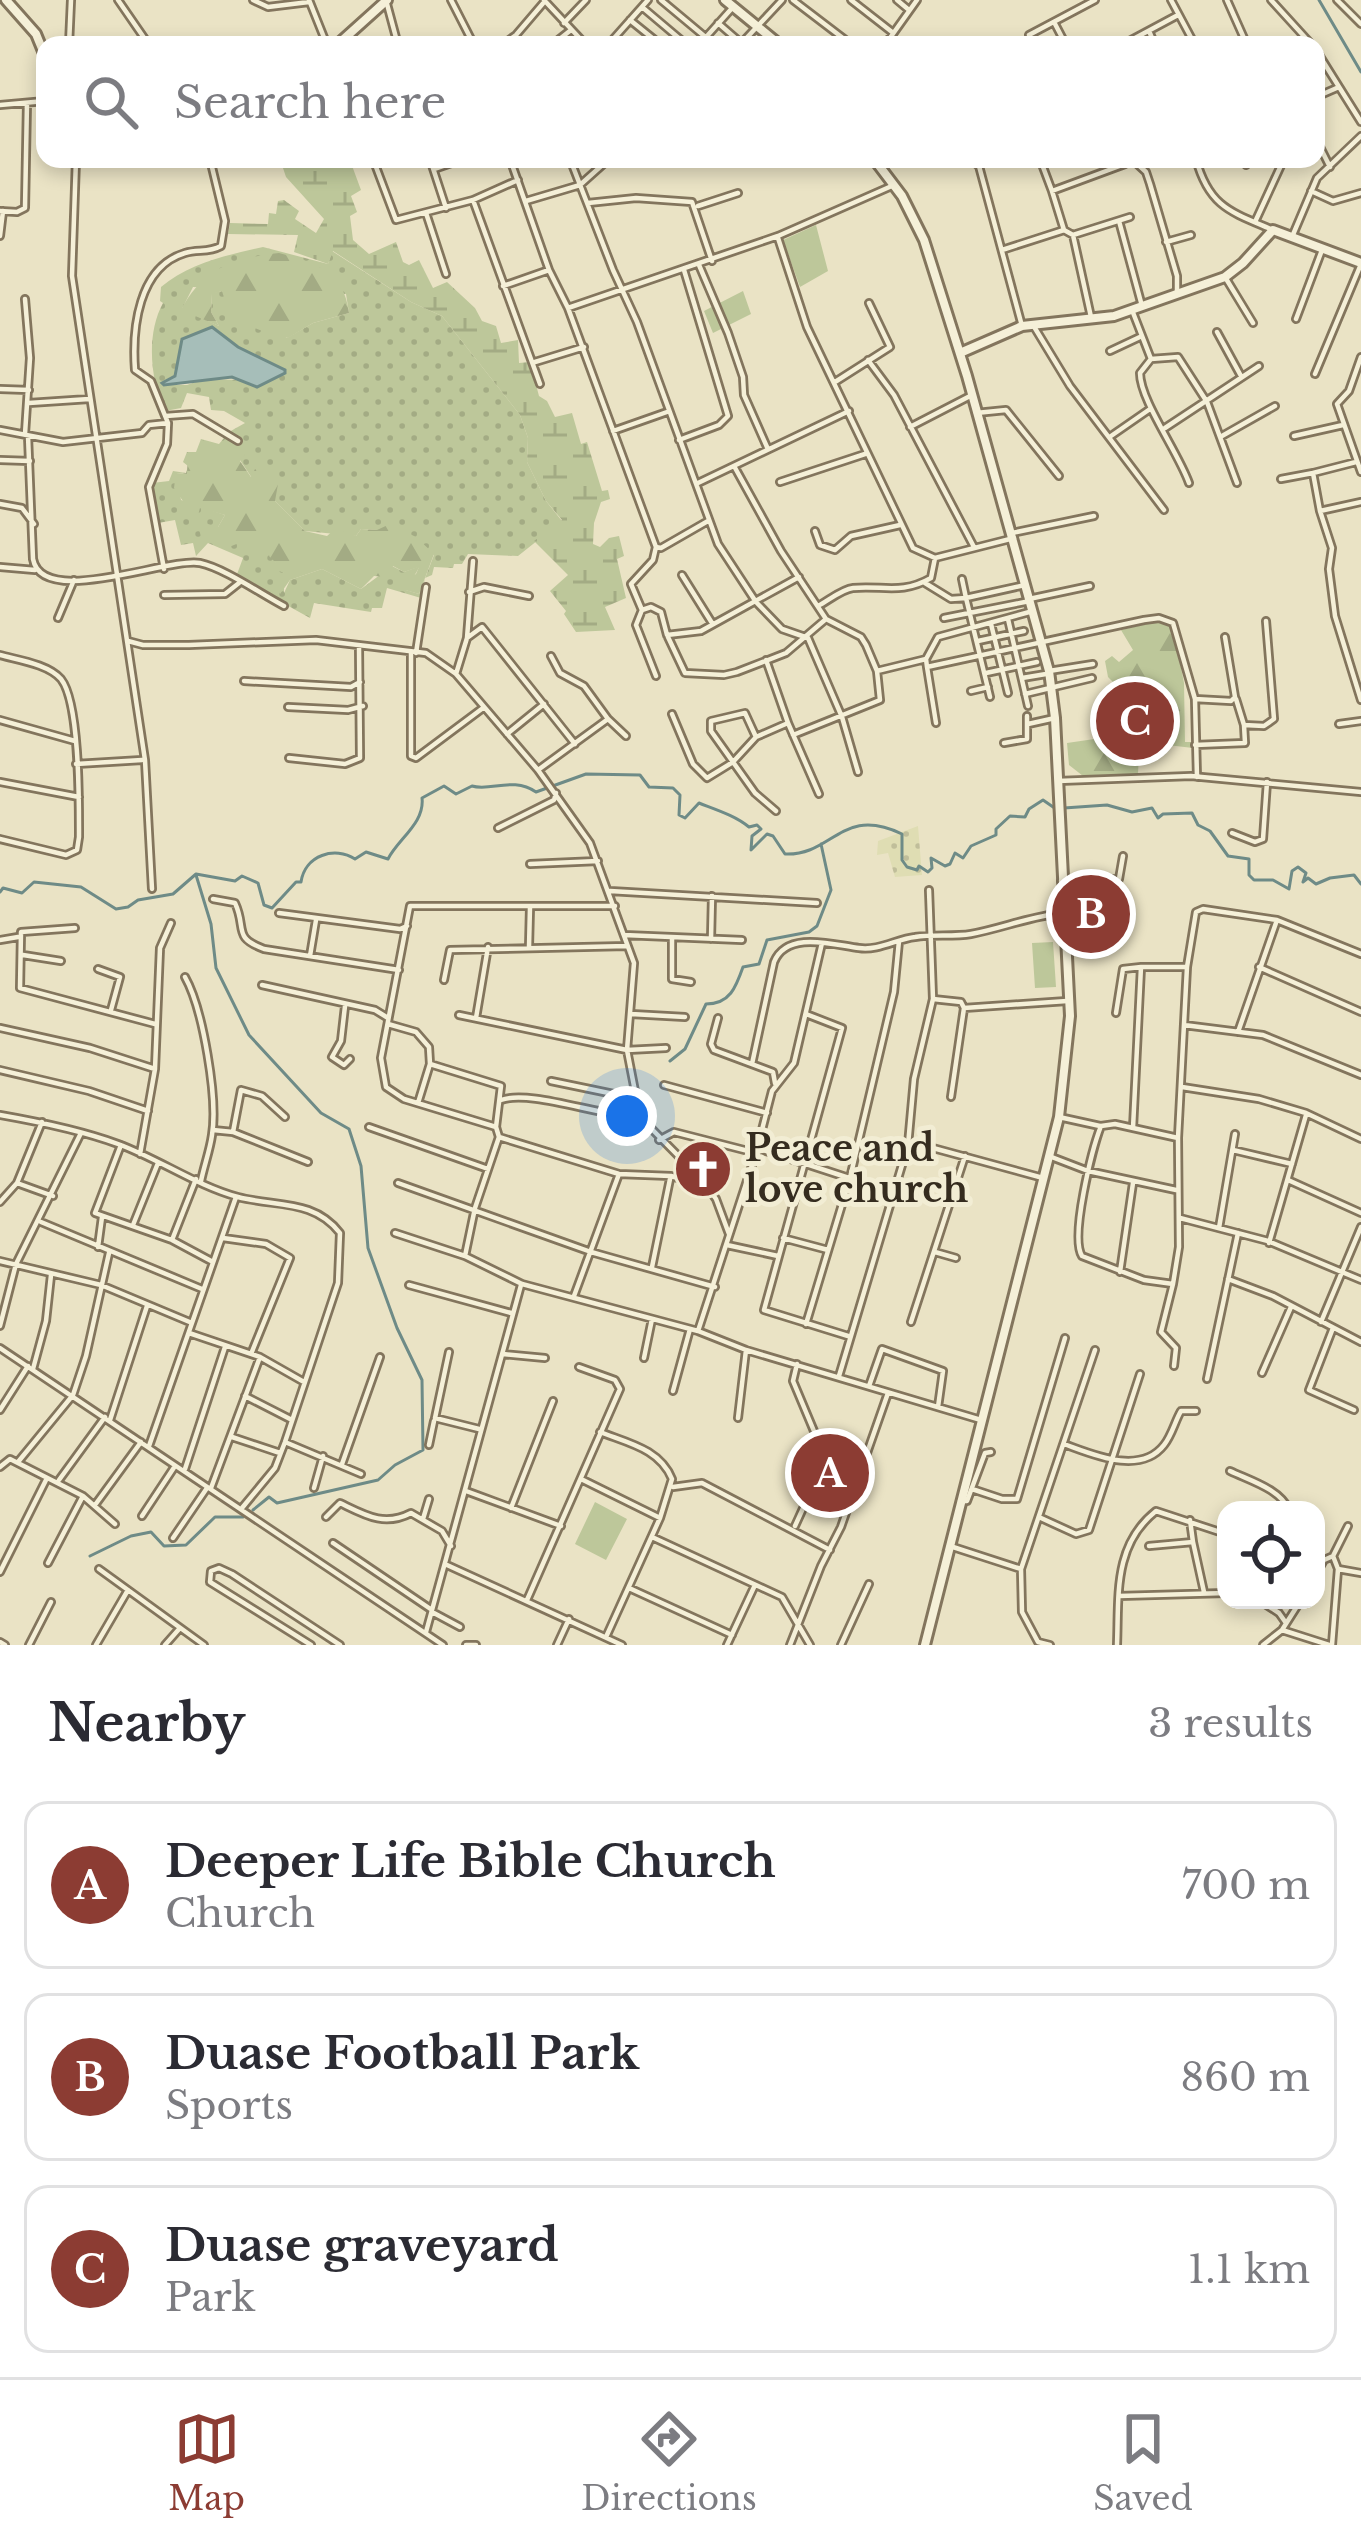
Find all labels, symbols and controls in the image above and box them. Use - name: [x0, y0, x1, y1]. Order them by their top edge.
- search box: [36, 36, 1325, 168]
- icon: search: [78, 69, 144, 135]
- text: Search here: [174, 74, 446, 130]
- pin: C: [1096, 676, 1174, 766]
- pin: B: [1052, 869, 1130, 959]
- your location: [597, 1086, 657, 1146]
- place label: Peace and love church: [745, 1126, 969, 1212]
- church icon: Peace and love church: [672, 1138, 734, 1200]
- pin: A: [791, 1428, 869, 1518]
- map controls: [1217, 1501, 1325, 1609]
- button: locate: [1217, 1501, 1325, 1609]
- text: Nearby: [48, 1692, 245, 1755]
- text: 3 results: [1148, 1699, 1313, 1748]
- text: Deeper Life Bible Church: [165, 1833, 776, 1889]
- text: A: [74, 1861, 106, 1910]
- text: 700 m: [1182, 1861, 1310, 1910]
- text: Church: [165, 1889, 315, 1938]
- text: Duase Football Park: [165, 2025, 639, 2081]
- text: B: [74, 2053, 106, 2102]
- text: 860 m: [1180, 2053, 1310, 2102]
- text: Sports: [165, 2081, 293, 2130]
- text: Duase graveyard: [165, 2217, 559, 2273]
- text: C: [74, 2245, 106, 2294]
- text: 1.1 km: [1188, 2245, 1310, 2294]
- text: Park: [165, 2273, 256, 2322]
- tab: Map: [168, 2406, 245, 2519]
- tab: Directions: [581, 2406, 757, 2519]
- tab: Saved: [1093, 2406, 1193, 2519]

